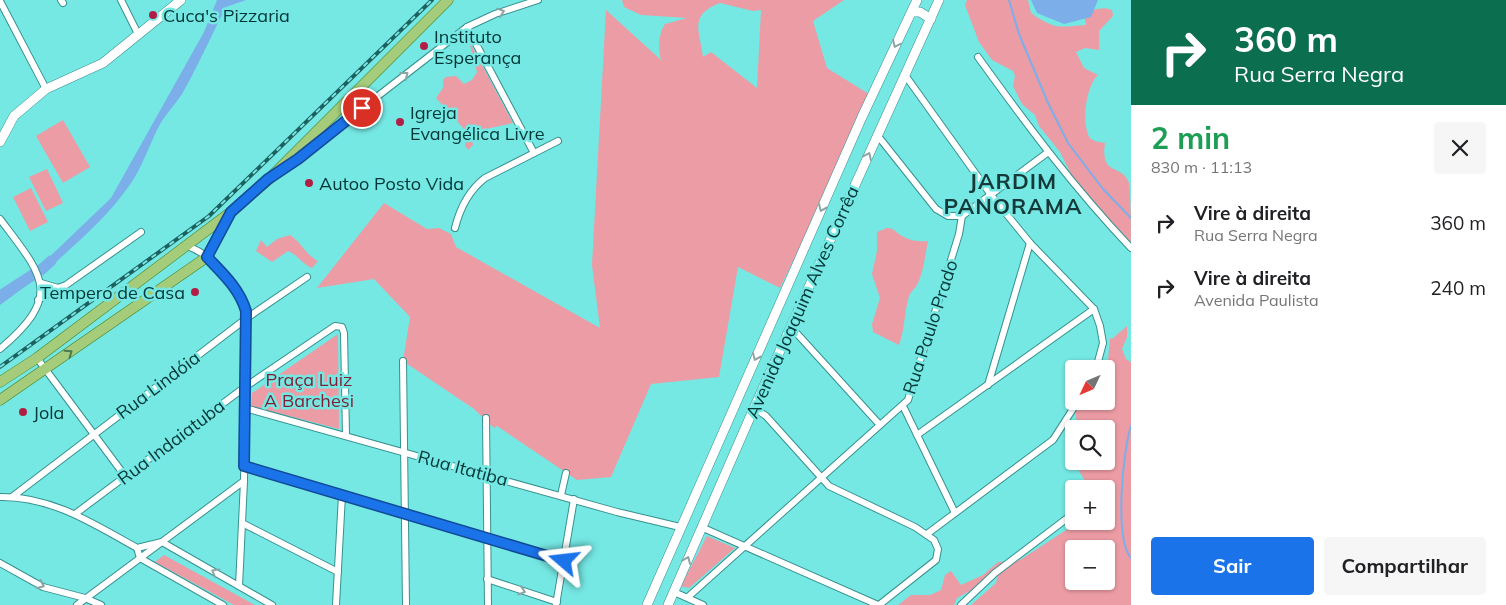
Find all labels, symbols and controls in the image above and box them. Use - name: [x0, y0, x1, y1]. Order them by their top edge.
- place label: Cuca's Pizzaria: [163, 4, 290, 27]
- one-way arrow: [497, 8, 505, 18]
- marker: Cuca's Pizzaria: [147, 9, 159, 21]
- text: 360 m: [1234, 17, 1338, 61]
- icon: right: [1151, 20, 1216, 85]
- place label: Instituto Esperança: [434, 25, 521, 69]
- one-way arrow: [892, 39, 903, 48]
- marker: Instituto Esperança: [418, 40, 430, 52]
- text: Rua Serra Negra: [1234, 60, 1404, 88]
- one-way arrow: [399, 72, 408, 81]
- pin: [341, 87, 383, 129]
- icon: arrive: [348, 94, 376, 122]
- place label: Igreja Evangélica Livre: [410, 101, 545, 145]
- marker: Igreja Evangélica Livre: [394, 116, 406, 128]
- text: 2 min: [1151, 119, 1230, 157]
- button: close: [1434, 122, 1486, 174]
- one-way arrow: [862, 152, 873, 161]
- text: 830 m · 11:13: [1151, 157, 1252, 177]
- district label: JARDIM PANORAMA: [944, 167, 1082, 220]
- place label: Autoo Posto Vida: [319, 172, 464, 195]
- marker: Autoo Posto Vida: [303, 177, 315, 189]
- street label: Avenida Joaquim Alves Corrêa: [740, 182, 864, 422]
- text: Vire à direita: [1194, 201, 1311, 225]
- one-way arrow: [817, 203, 828, 212]
- icon: right: [1151, 209, 1179, 237]
- text: 360 m: [1430, 211, 1486, 235]
- text: Rua Serra Negra: [1194, 225, 1318, 245]
- street label: Rua Paulo Prado: [897, 257, 963, 397]
- text: Vire à direita: [1194, 266, 1311, 290]
- icon: right: [1151, 274, 1179, 302]
- text: 240 m: [1430, 276, 1486, 300]
- place label: Tempero de Casa: [40, 281, 185, 304]
- marker: Tempero de Casa: [189, 286, 201, 298]
- text: Avenida Paulista: [1194, 290, 1319, 310]
- street label: Rua Lindóia: [111, 346, 205, 424]
- one-way arrow: [63, 350, 73, 359]
- one-way arrow: [752, 352, 763, 361]
- north arrow: [1065, 360, 1115, 410]
- map controls: [1065, 360, 1115, 590]
- park label: Praça Luiz A Barchesi: [264, 368, 354, 412]
- street label: Rua Indaiatuba: [113, 394, 229, 490]
- place label: Jola: [33, 401, 64, 424]
- marker: Jola: [17, 406, 29, 418]
- button: search: [1065, 420, 1115, 470]
- street label: Rua Itatiba: [415, 445, 511, 491]
- button: +: [1065, 480, 1115, 530]
- position arrow: [537, 534, 589, 586]
- button: Sair: [1151, 537, 1314, 595]
- button: Compartilhar: [1324, 537, 1486, 595]
- button: −: [1065, 540, 1115, 590]
- one-way arrow: [681, 556, 692, 565]
- one-way arrow: [211, 569, 220, 579]
- one-way arrow: [36, 579, 45, 590]
- one-way arrow: [517, 585, 526, 595]

